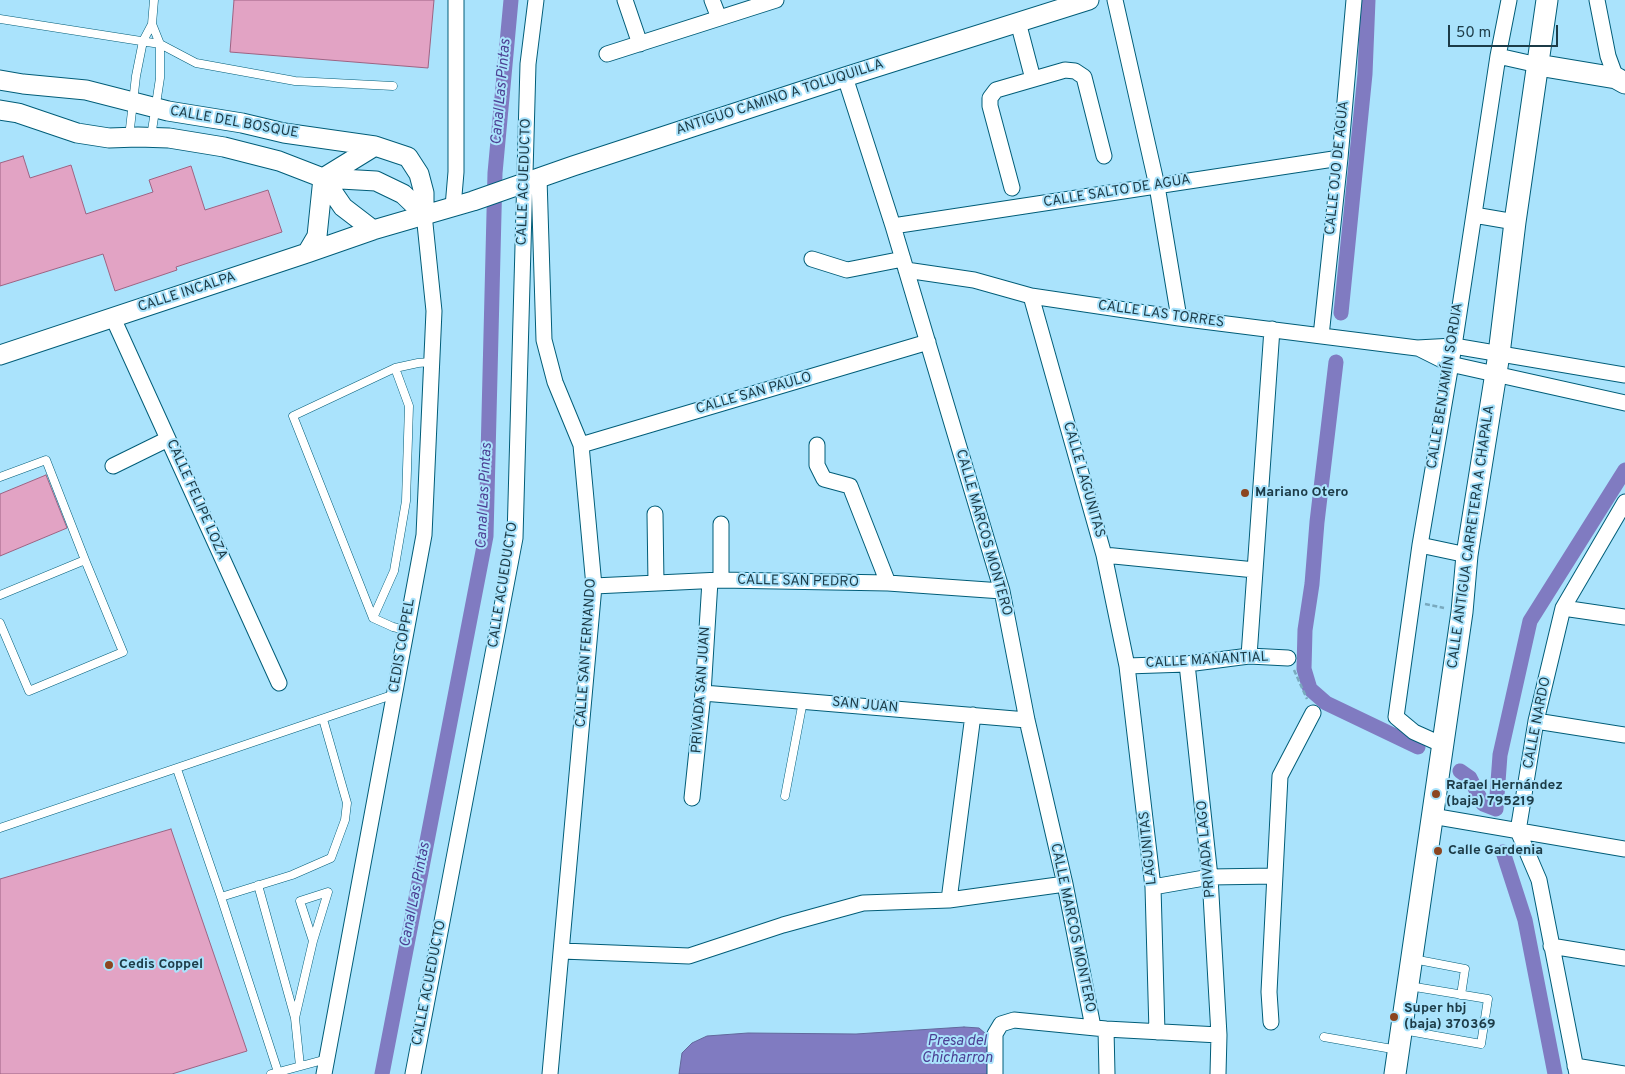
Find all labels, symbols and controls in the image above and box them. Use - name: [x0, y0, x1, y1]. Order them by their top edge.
- scale bar: [1450, 15, 1560, 47]
- text: 50 m: [1456, 24, 1491, 43]
- water label: Canal Las Pintas: [488, 38, 516, 146]
- street label: ANTIGUO CAMINO A TOLUQUILLA: [674, 56, 886, 140]
- street label: CALLE OJO DE AGUA: [1323, 100, 1353, 236]
- street label: CALLE DEL BOSQUE: [168, 103, 300, 143]
- street label: CALLE ACUEDUCTO: [514, 118, 536, 246]
- street label: CALLE SALTO DE AGUA: [1042, 172, 1192, 212]
- street label: CALLE INCALPA: [136, 269, 238, 317]
- street label: CALLE LAS TORRES: [1097, 298, 1225, 332]
- street label: CALLE BENJAMÍN SORDIA: [1425, 302, 1467, 470]
- street label: CALLE SAN PAULO: [694, 369, 814, 419]
- street label: CALLE ANTIGUA CARRETERA A CHAPALA: [1445, 404, 1499, 670]
- street label: CALLE LAGUNITAS: [1058, 420, 1108, 540]
- street label: CALLE FELIPE LOZA: [162, 437, 230, 563]
- water label: Canal Las Pintas: [473, 442, 497, 550]
- street label: CALLE MARCOS MONTERO: [951, 448, 1015, 618]
- place label: Mariano Otero: [1255, 485, 1348, 501]
- marker: Mariano Otero: [1239, 487, 1251, 499]
- street label: CALLE ACUEDUCTO: [486, 521, 522, 649]
- street label: CALLE SAN PEDRO: [737, 573, 859, 591]
- street label: CALLE SAN FERNANDO: [573, 578, 601, 728]
- street label: CEDIS COPPEL: [386, 598, 420, 694]
- street label: PRIVADA SAN JUAN: [689, 626, 715, 754]
- street label: CALLE MANANTIAL: [1145, 649, 1269, 673]
- street label: CALLE NARDO: [1521, 676, 1555, 770]
- street label: SAN JUAN: [831, 695, 899, 717]
- place label: Rafael Hernández (baja) 795219: [1446, 778, 1563, 810]
- marker: Rafael Hernández (baja) 795219: [1430, 788, 1442, 800]
- street label: PRIVADA LAGO: [1194, 800, 1220, 898]
- street label: LAGUNITAS: [1137, 810, 1161, 886]
- water label: Canal Las Pintas: [397, 841, 435, 949]
- street label: CALLE MARCOS MONTERO: [1046, 842, 1098, 1014]
- place label: Calle Gardenia: [1448, 843, 1543, 859]
- marker: Calle Gardenia: [1432, 845, 1444, 857]
- street label: CALLE ACUEDUCTO: [410, 919, 450, 1047]
- place label: Cedis Coppel: [119, 957, 203, 973]
- marker: Cedis Coppel: [103, 959, 115, 971]
- place label: Super hbj (baja) 370369: [1404, 1001, 1496, 1034]
- marker: Super hbj (baja) 370369: [1388, 1011, 1400, 1023]
- water label: Presa del Chicharron: [921, 1033, 993, 1068]

